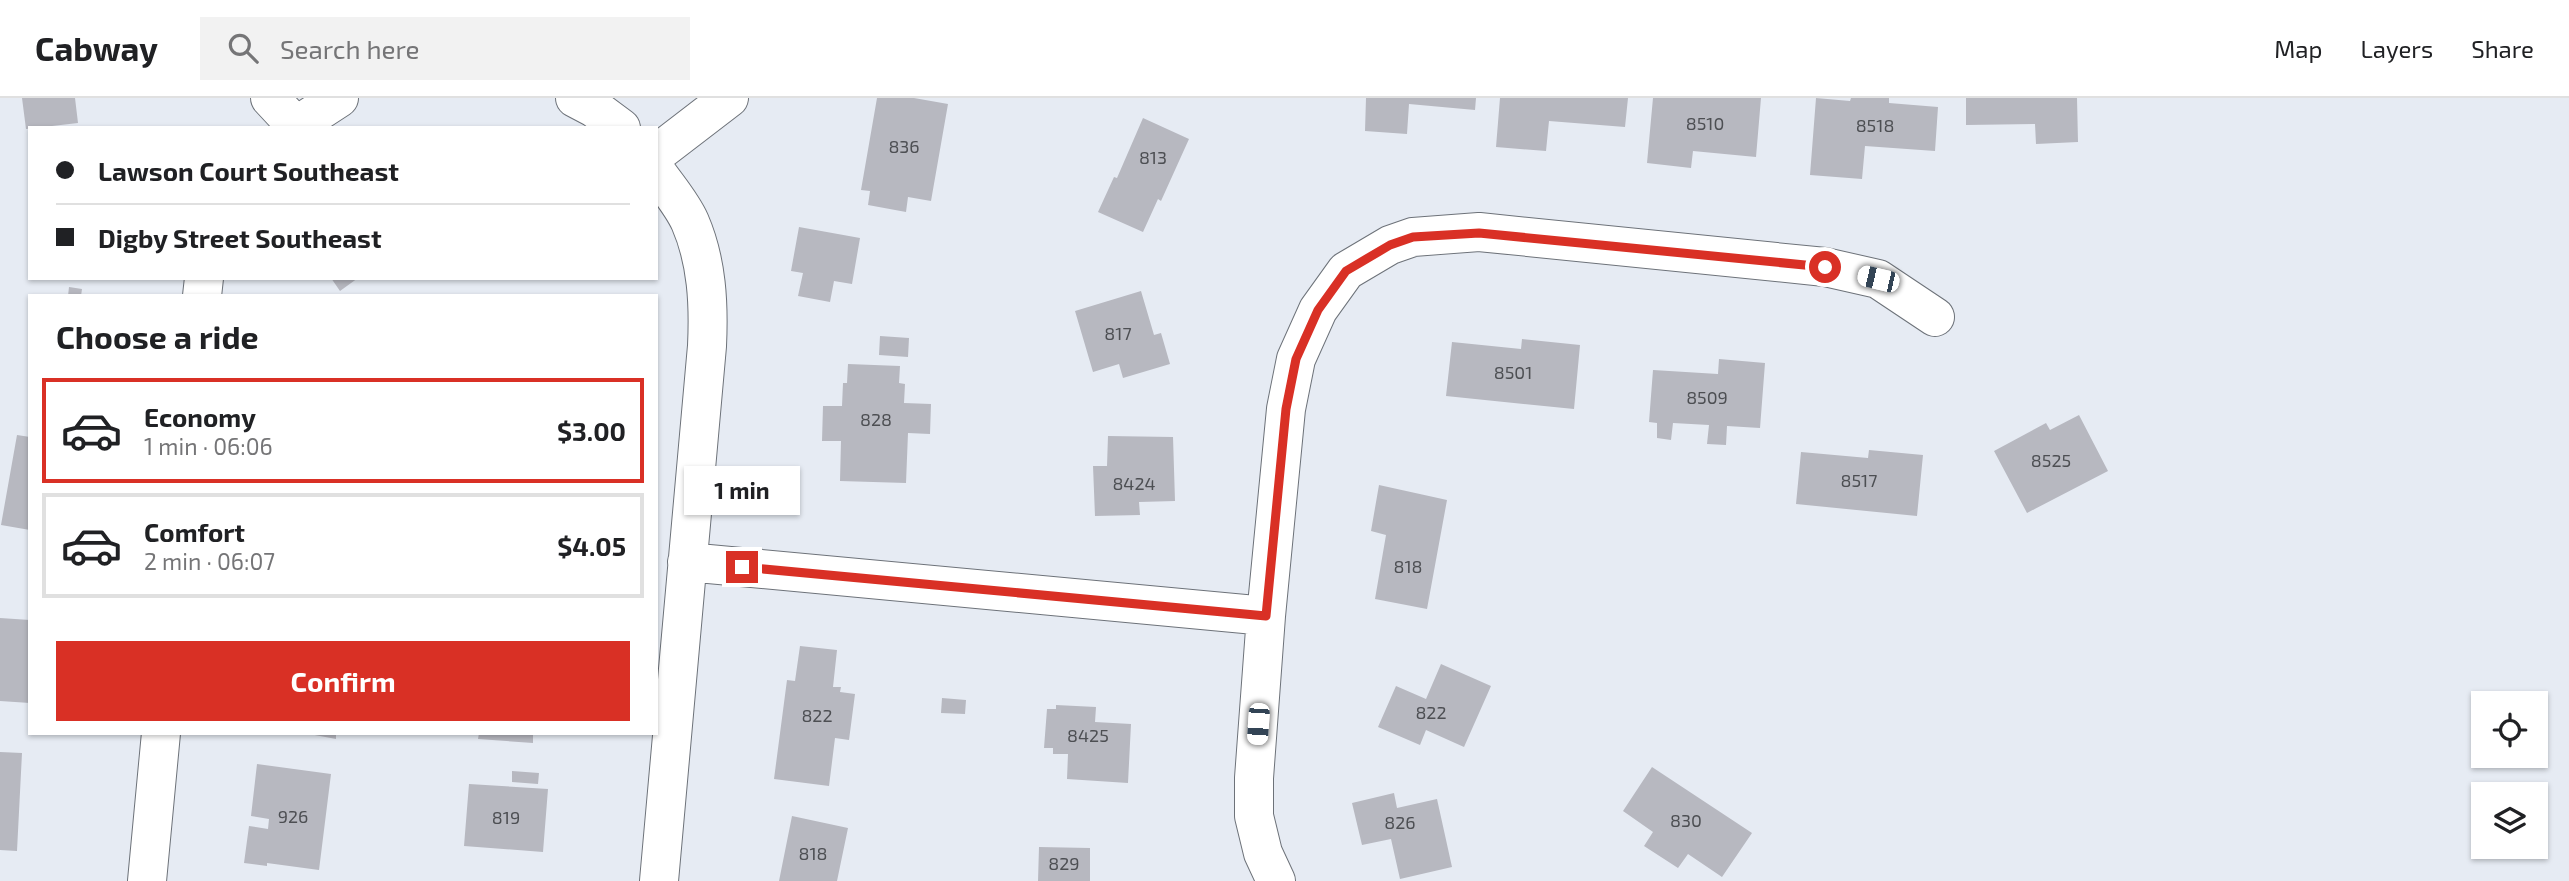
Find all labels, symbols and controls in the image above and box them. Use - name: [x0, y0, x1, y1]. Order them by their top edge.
- search box: [200, 17, 690, 80]
- text: Cabway: [35, 28, 158, 68]
- icon: search: [224, 29, 262, 67]
- text: Search here: [280, 33, 420, 64]
- text: Map: [2274, 34, 2322, 63]
- text: Layers: [2360, 34, 2433, 63]
- text: Share: [2471, 34, 2534, 63]
- house number: 8510: [1686, 112, 1724, 134]
- house number: 8518: [1856, 114, 1894, 136]
- house number: 836: [888, 135, 920, 157]
- house number: 813: [1139, 146, 1167, 168]
- text: Lawson Court Southeast: [98, 155, 399, 186]
- text: Digby Street Southeast: [98, 222, 382, 253]
- route start: [1809, 251, 1841, 283]
- car: [1856, 264, 1901, 294]
- text: Choose a ride: [56, 317, 259, 355]
- house number: 817: [1104, 322, 1132, 344]
- house number: 8501: [1494, 361, 1532, 383]
- house number: 8509: [1686, 386, 1728, 408]
- icon: car: [60, 399, 123, 462]
- text: Economy: [144, 401, 256, 432]
- house number: 828: [860, 408, 892, 430]
- text: $3.00: [557, 415, 626, 446]
- text: 1 min · 06:06: [144, 432, 273, 460]
- house number: 8525: [2031, 449, 2071, 471]
- callout: 1 min: [684, 466, 800, 514]
- house number: 8517: [1841, 469, 1877, 491]
- house number: 8424: [1112, 472, 1156, 494]
- text: 1 min: [714, 476, 770, 504]
- icon: car: [60, 514, 123, 577]
- text: Comfort: [144, 516, 245, 547]
- text: $4.05: [557, 530, 626, 561]
- text: 2 min · 06:07: [144, 547, 275, 575]
- route end: [726, 551, 758, 583]
- house number: 818: [1393, 555, 1423, 577]
- button: Confirm: [56, 641, 630, 721]
- map controls: [2471, 691, 2548, 859]
- button: locate: [2471, 691, 2548, 768]
- house number: 822: [1415, 701, 1447, 723]
- car: [1247, 702, 1270, 746]
- house number: 822: [801, 704, 833, 726]
- house number: 8425: [1067, 724, 1109, 746]
- button: layers: [2471, 782, 2548, 859]
- house number: 926: [278, 805, 308, 827]
- house number: 819: [492, 806, 520, 828]
- house number: 830: [1670, 809, 1702, 831]
- house number: 826: [1384, 811, 1416, 833]
- house number: 818: [798, 842, 828, 864]
- house number: 829: [1048, 852, 1080, 874]

